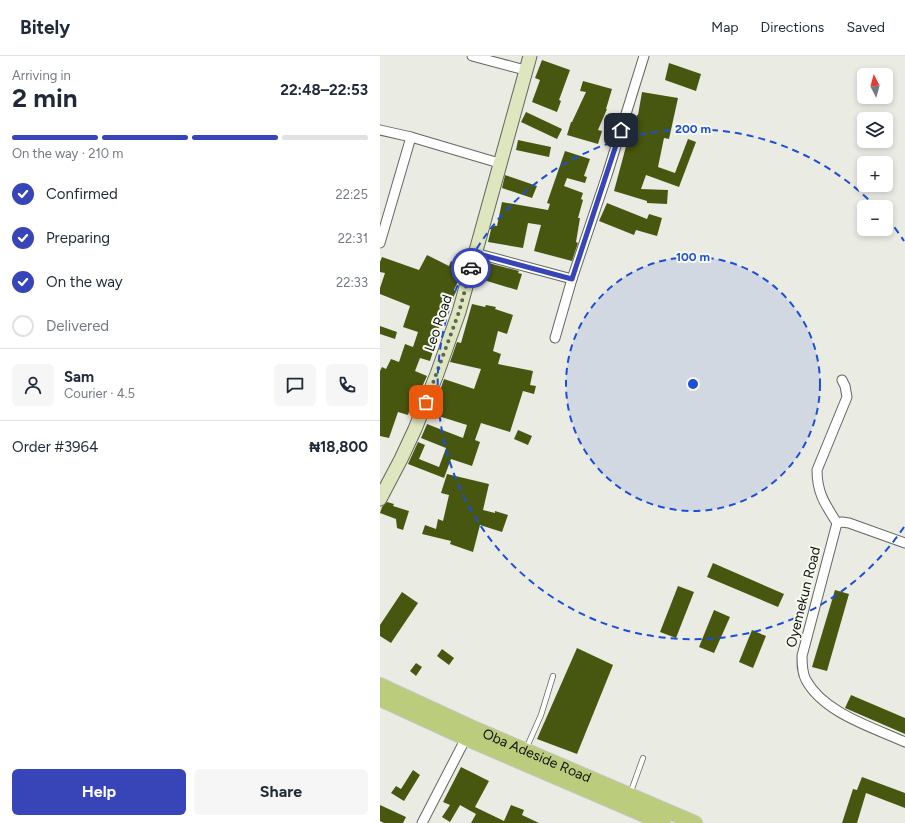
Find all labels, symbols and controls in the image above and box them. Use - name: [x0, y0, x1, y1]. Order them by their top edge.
- text: Bitely: [20, 16, 70, 39]
- text: Map: [711, 19, 739, 36]
- text: Directions: [761, 19, 824, 36]
- text: Saved: [846, 19, 885, 36]
- text: Arriving in: [12, 68, 71, 83]
- north arrow: [857, 68, 893, 104]
- map controls: [857, 68, 893, 236]
- text: 22:48–22:53: [280, 81, 368, 99]
- text: 2 min: [12, 82, 78, 114]
- button: layers: [857, 112, 893, 148]
- pin: [604, 113, 638, 147]
- icon: home: [610, 119, 632, 141]
- text: 200 m: [675, 122, 711, 136]
- text: On the way · 210 m: [12, 146, 123, 161]
- button: +: [857, 156, 893, 192]
- icon: check: [12, 183, 34, 205]
- text: Confirmed: [46, 185, 118, 203]
- text: 22:25: [335, 187, 368, 202]
- button: −: [857, 200, 893, 236]
- icon: check: [12, 227, 34, 249]
- text: Preparing: [46, 229, 110, 247]
- text: 22:31: [338, 231, 368, 246]
- courier: [451, 248, 491, 288]
- text: 100 m: [676, 250, 710, 264]
- icon: car: [460, 257, 482, 279]
- icon: check: [12, 271, 34, 293]
- text: On the way: [46, 273, 123, 291]
- text: 22:33: [336, 275, 368, 290]
- street label: Leo Road: [421, 293, 456, 354]
- text: Delivered: [46, 317, 109, 335]
- button: person: [12, 364, 54, 406]
- button: chat: [274, 364, 316, 406]
- button: phone: [326, 364, 368, 406]
- text: Sam: [64, 368, 94, 386]
- centre of rings: [686, 377, 700, 391]
- pin: [409, 385, 443, 419]
- text: Courier · 4.5: [64, 386, 135, 401]
- icon: bag: [415, 391, 437, 413]
- text: Order #3964: [12, 438, 98, 456]
- text: ₦18,800: [309, 438, 368, 456]
- street label: Oyemekun Road: [783, 545, 824, 649]
- street label: Oba Adeside Road: [480, 725, 594, 786]
- button: Help: [12, 769, 186, 815]
- button: Share: [194, 769, 368, 815]

